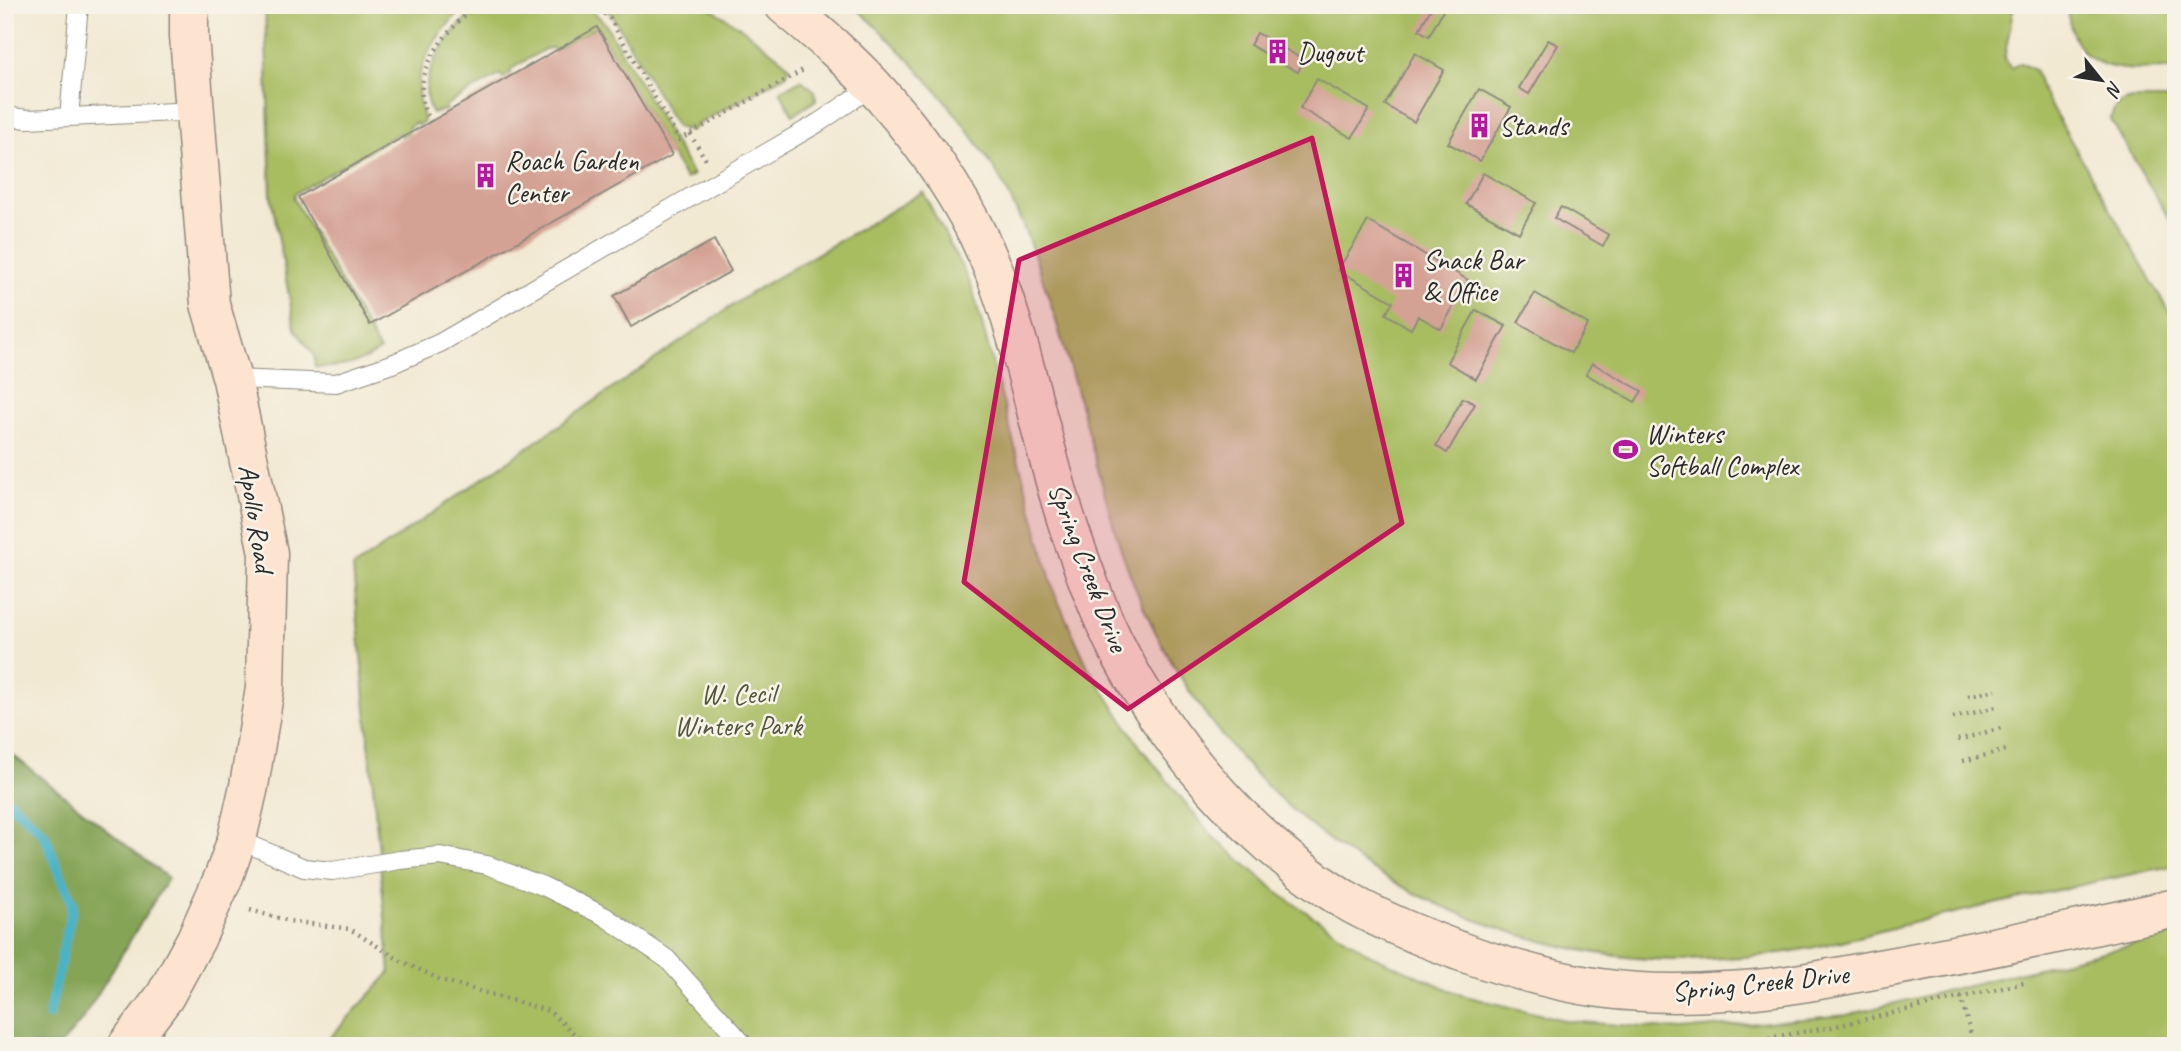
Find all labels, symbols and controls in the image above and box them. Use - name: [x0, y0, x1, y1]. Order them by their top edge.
- place label: Dugout: [1297, 35, 1366, 70]
- building icon: Dugout: [1263, 38, 1291, 66]
- north arrow: [2066, 46, 2136, 116]
- text: N: [2100, 77, 2128, 102]
- place label: Stands: [1499, 108, 1570, 143]
- building icon: Stands: [1465, 111, 1493, 139]
- place label: Roach Garden Center: [505, 143, 639, 210]
- building icon: Roach Garden Center: [471, 162, 499, 190]
- place label: Snack Bar & Office: [1423, 242, 1526, 309]
- building icon: Snack Bar & Office: [1389, 261, 1417, 289]
- place label: Winters Softball Complex: [1646, 416, 1800, 483]
- sports icon: Winters Softball Complex: [1612, 435, 1640, 463]
- street label: Apollo Road: [231, 462, 283, 578]
- street label: Spring Creek Drive: [1040, 478, 1137, 658]
- park label: W. Cecil Winters Park: [674, 676, 803, 743]
- street label: Spring Creek Drive: [1670, 956, 1852, 1009]

